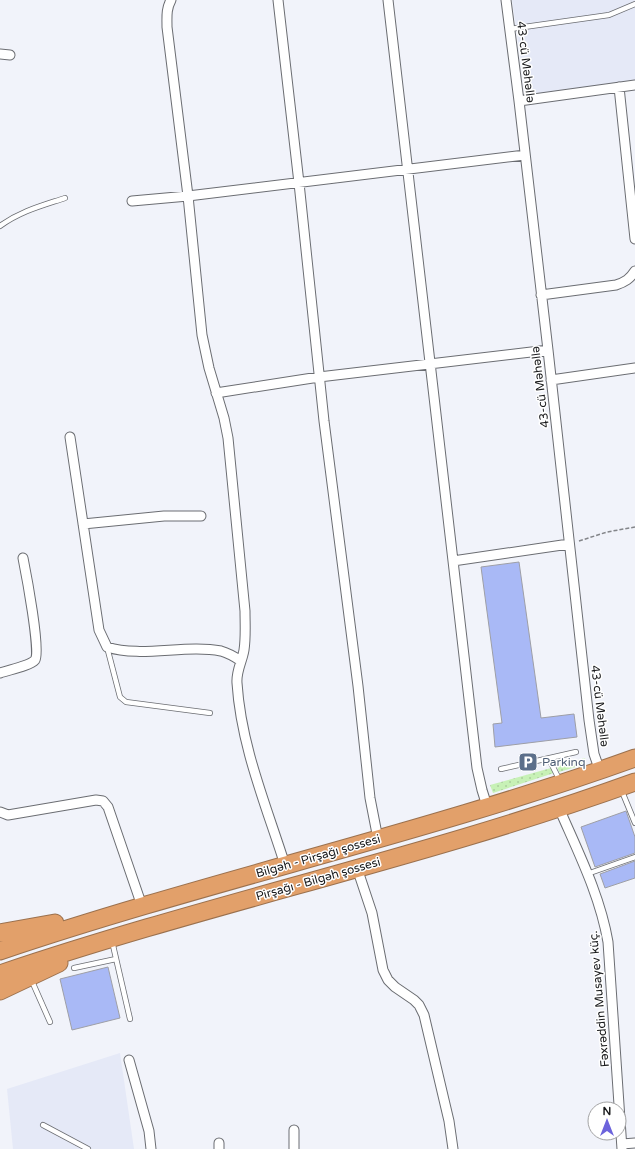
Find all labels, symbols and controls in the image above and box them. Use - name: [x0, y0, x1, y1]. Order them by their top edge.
- street label: 43-cü Məhəllə: [514, 21, 538, 104]
- street label: 43-cü Məhəllə: [528, 345, 552, 428]
- street label: 43-cü Məhəllə: [588, 665, 612, 748]
- parking icon: Parkinq: [517, 751, 539, 773]
- place label: Parkinq: [542, 755, 586, 769]
- street label: Bilgəh - Pirşağı şossesi: [254, 832, 382, 880]
- street label: Pirşağı - Bilgəh şossesi: [254, 855, 382, 903]
- street label: Fəxrəddin Musayev küç.: [586, 930, 612, 1068]
- north arrow: [587, 1101, 627, 1141]
- text: N: [603, 1105, 611, 1118]

